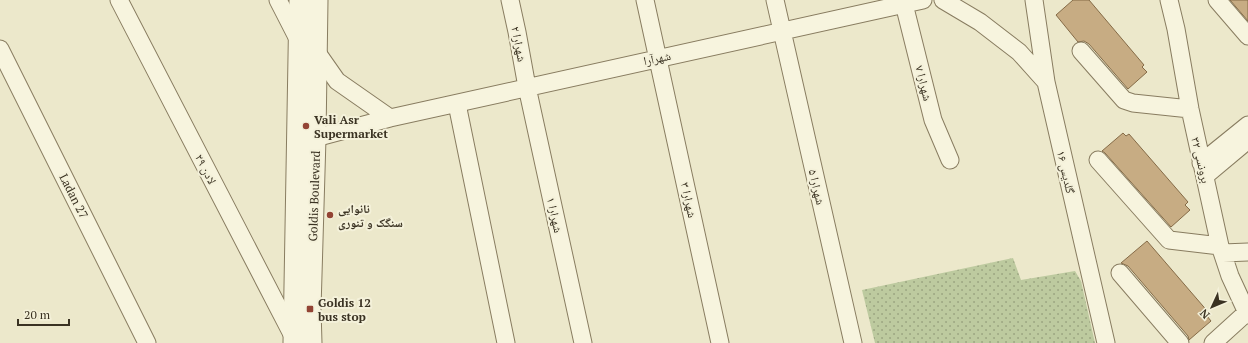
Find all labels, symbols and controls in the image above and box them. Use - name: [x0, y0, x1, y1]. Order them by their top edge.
- street label: شهرارا ۲: [508, 25, 530, 63]
- street label: شهرآرا: [642, 48, 672, 68]
- street label: شهرارا ۷: [912, 64, 936, 102]
- place label: Vali Asr Supermarket: [314, 112, 388, 141]
- marker: Vali Asr Supermarket: [301, 121, 311, 131]
- street label: برونسی ۳۲: [1188, 135, 1214, 185]
- street label: گلدیس ۱۶: [1054, 149, 1078, 195]
- street label: Goldis Boulevard: [305, 150, 323, 242]
- street label: لادن ۲۹: [192, 151, 220, 187]
- street label: شهرارا ۵: [806, 168, 828, 206]
- street label: Ladan 27: [56, 171, 92, 221]
- street label: شهرارا ۳: [678, 181, 700, 219]
- street label: شهرارا ۱: [544, 196, 566, 234]
- place label: نانوایی سنگک و تنوری: [338, 201, 403, 231]
- marker: نانوایی سنگک و تنوری: [325, 210, 335, 220]
- north arrow: [1192, 287, 1232, 327]
- place label: Goldis 12 bus stop: [317, 295, 371, 324]
- scale bar: [18, 301, 69, 327]
- marker: Goldis 12 bus stop: [305, 304, 315, 314]
- text: N: [1196, 306, 1213, 322]
- text: 20 m: [24, 307, 51, 322]

